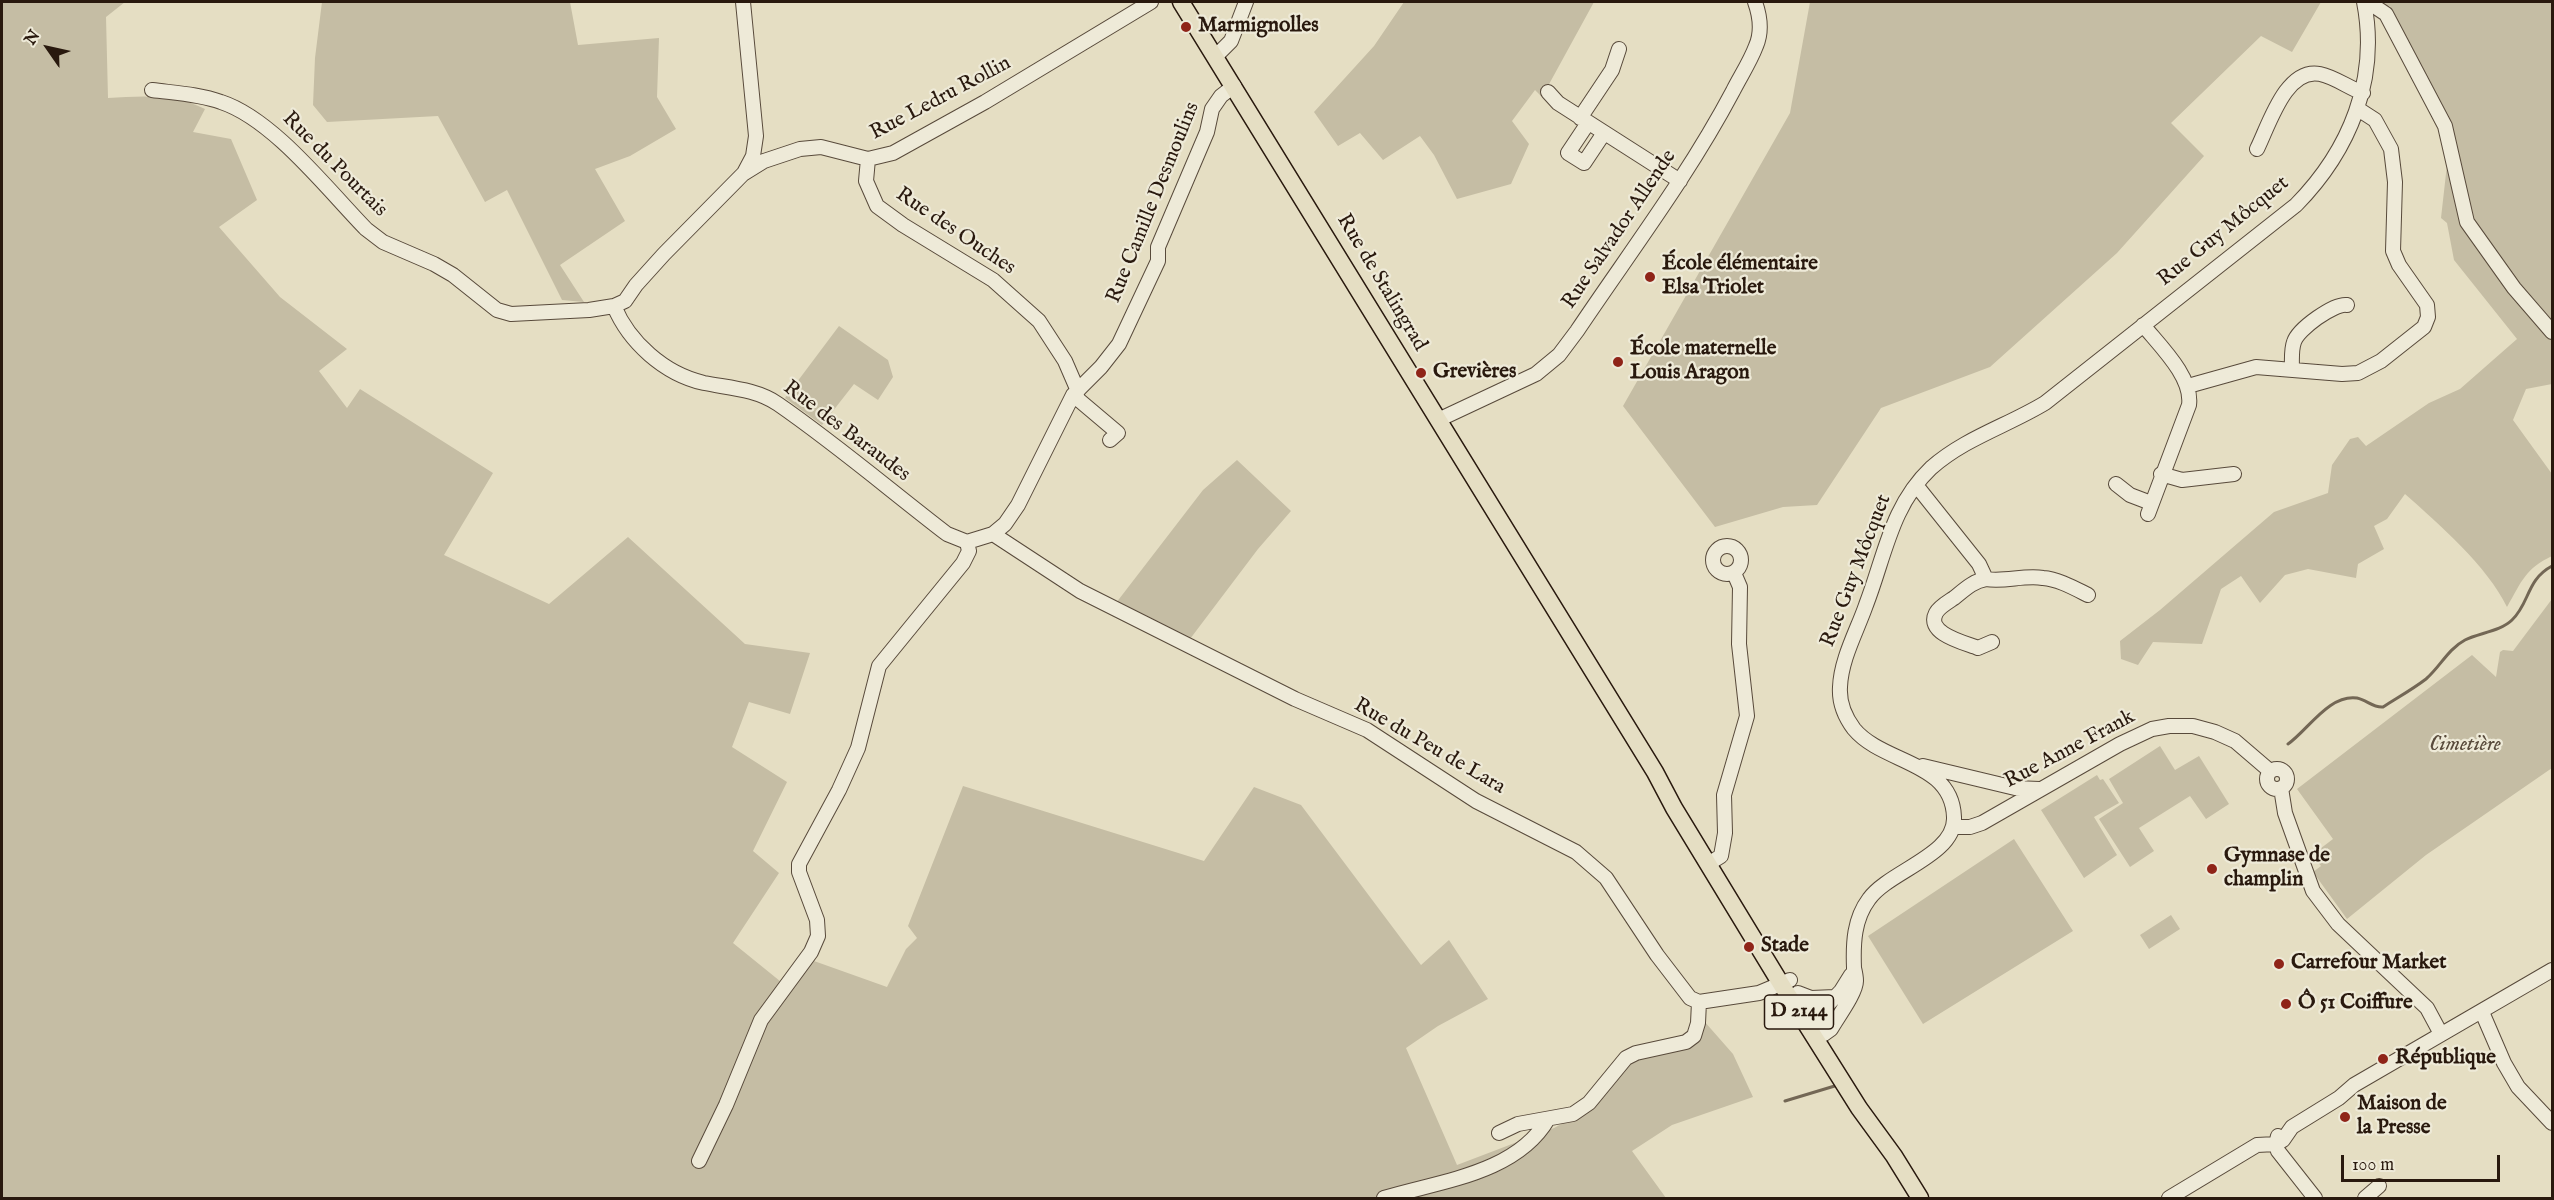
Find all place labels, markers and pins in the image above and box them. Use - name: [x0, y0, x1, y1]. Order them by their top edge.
- place label: Marmignolles: [1198, 14, 1319, 40]
- marker: Marmignolles: [1179, 20, 1193, 34]
- place label: École élémentaire Elsa Triolet: [1662, 252, 1818, 302]
- marker: École élémentaire Elsa Triolet: [1643, 270, 1657, 284]
- place label: École maternelle Louis Aragon: [1630, 337, 1776, 387]
- marker: École maternelle Louis Aragon: [1611, 355, 1625, 369]
- place label: Grevières: [1433, 360, 1516, 386]
- marker: Grevières: [1414, 366, 1428, 380]
- place label: Gymnase de champlin: [2224, 844, 2330, 894]
- marker: Gymnase de champlin: [2205, 862, 2219, 876]
- place label: Stade: [1761, 934, 1809, 960]
- marker: Stade: [1742, 940, 1756, 954]
- place label: Carrefour Market: [2291, 951, 2446, 977]
- marker: Carrefour Market: [2272, 957, 2286, 971]
- place label: Ô 51 Coiffure: [2298, 991, 2413, 1017]
- marker: Ô 51 Coiffure: [2279, 997, 2293, 1011]
- place label: République: [2395, 1046, 2496, 1072]
- marker: République: [2376, 1052, 2390, 1066]
- place label: Maison de la Presse: [2357, 1092, 2447, 1142]
- marker: Maison de la Presse: [2338, 1110, 2352, 1124]

